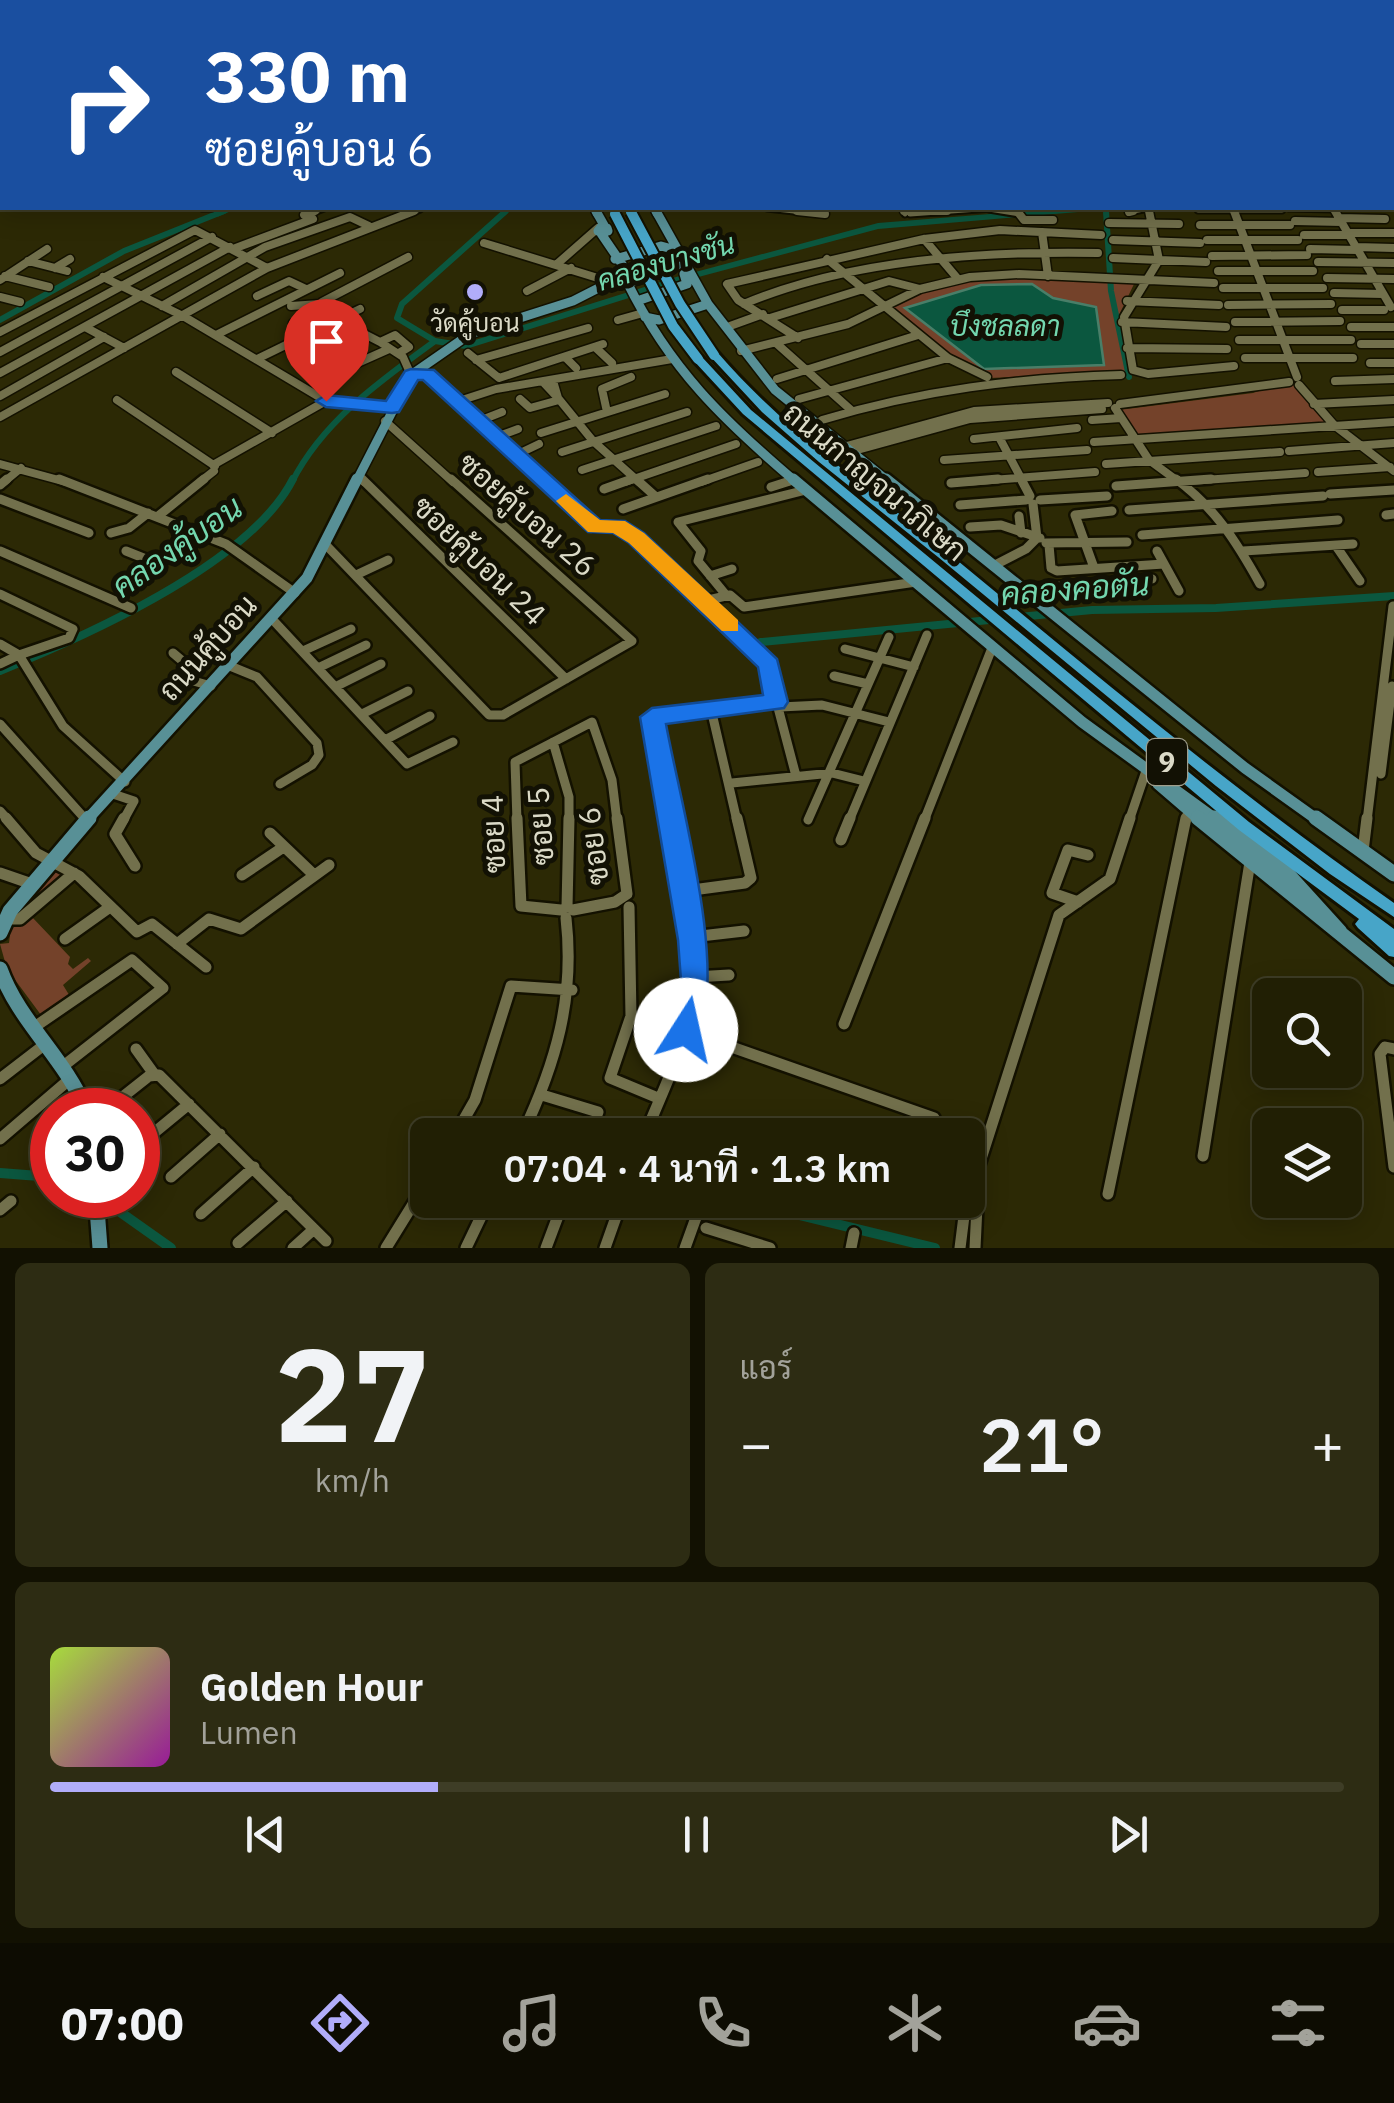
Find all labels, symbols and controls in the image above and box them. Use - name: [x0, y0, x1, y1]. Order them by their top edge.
- text: 330 m: [205, 30, 410, 121]
- icon: right: [40, 40, 170, 170]
- text: ซอยคู้บอน 6: [205, 120, 434, 178]
- water label: คลองบางชัน: [593, 224, 739, 299]
- marker: วัดคู้บอน: [464, 281, 486, 303]
- pin: [284, 299, 369, 402]
- place label: วัดคู้บอน: [430, 306, 520, 341]
- water label: บึงชลลดา: [950, 307, 1060, 344]
- icon: arrive: [299, 314, 354, 369]
- street label: ถนนกาญจนาภิเษก: [776, 393, 976, 569]
- street label: ซอยคู้บอน 26: [450, 443, 605, 586]
- water label: คลองคู้บอน: [103, 486, 251, 608]
- street label: ซอยคู้บอน 24: [404, 487, 555, 635]
- water label: คลองคอตัน: [999, 562, 1151, 614]
- street label: ถนนคู้บอน: [149, 586, 266, 710]
- road number: 9: [1147, 739, 1187, 785]
- street label: ซอย 5: [517, 786, 562, 867]
- street label: ซอย 4: [472, 794, 513, 874]
- street label: ซอย 6: [568, 805, 617, 887]
- position arrow: [634, 978, 738, 1082]
- map controls: [1252, 978, 1362, 1218]
- button: search: [1252, 978, 1362, 1088]
- speed limit sign: 30: [30, 1088, 160, 1218]
- button: layers: [1252, 1108, 1362, 1218]
- text: 07:04 · 4 นาที · 1.3 km: [504, 1143, 891, 1192]
- text: 27: [274, 1309, 430, 1478]
- text: แอร์: [740, 1346, 792, 1388]
- text: 21°: [979, 1395, 1104, 1493]
- text: −: [740, 1408, 773, 1479]
- text: +: [1311, 1408, 1344, 1479]
- text: km/h: [315, 1459, 390, 1501]
- text: Golden Hour: [200, 1662, 423, 1711]
- text: Lumen: [200, 1711, 298, 1753]
- icon: previous: [238, 1807, 293, 1862]
- icon: pause: [669, 1807, 724, 1862]
- icon: next: [1101, 1807, 1156, 1862]
- icon: directions: [305, 1988, 375, 2058]
- icon: music: [497, 1988, 567, 2058]
- icon: phone: [688, 1988, 758, 2058]
- icon: climate: [880, 1988, 950, 2058]
- icon: car: [1072, 1988, 1142, 2058]
- icon: filters: [1263, 1988, 1333, 2058]
- text: 07:00: [61, 1994, 184, 2052]

